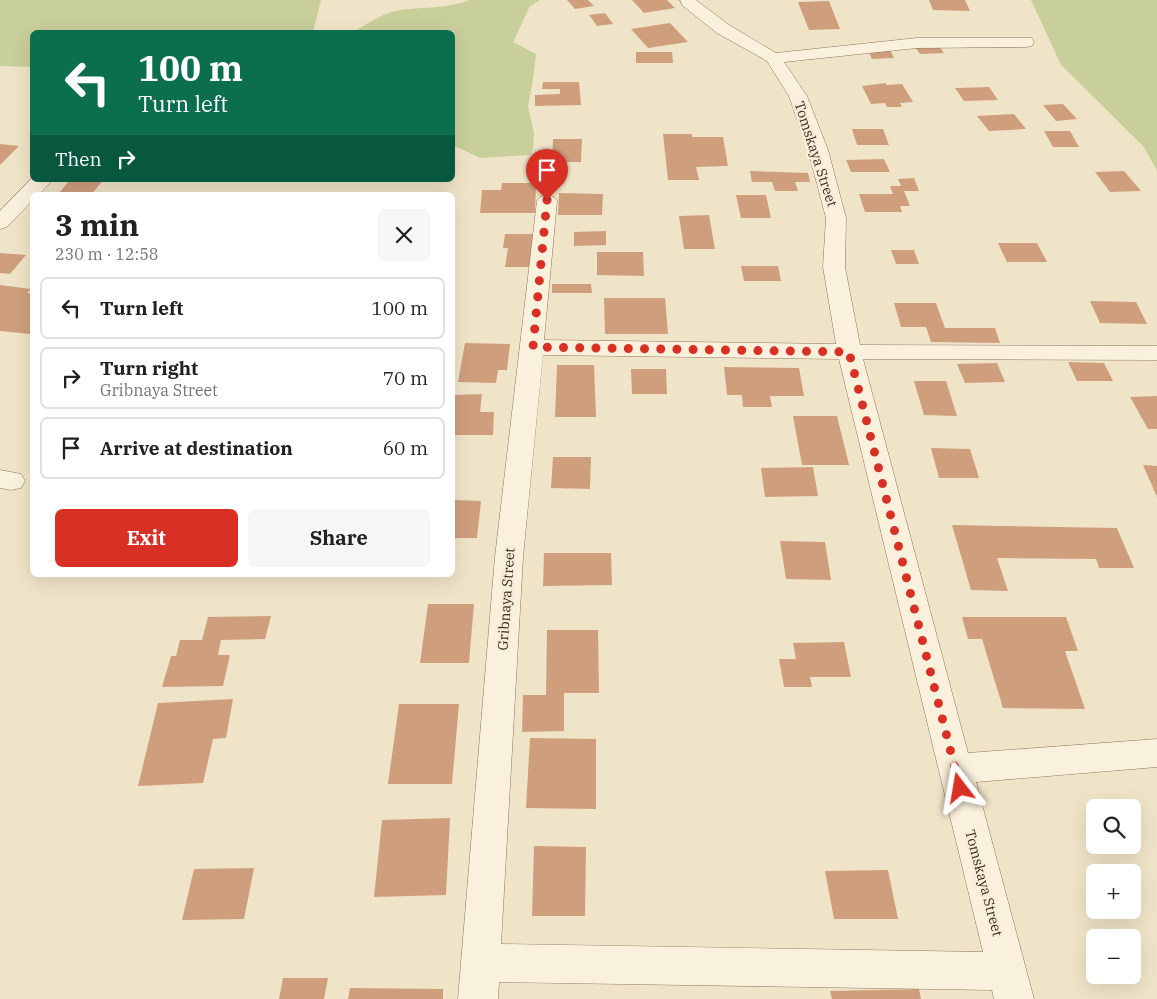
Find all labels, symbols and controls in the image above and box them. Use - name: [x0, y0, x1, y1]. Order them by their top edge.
- text: 100 m: [138, 45, 243, 91]
- icon: left: [55, 50, 120, 115]
- text: Turn left: [138, 89, 228, 118]
- street label: Tomskaya Street: [790, 99, 842, 209]
- icon: right: [112, 145, 140, 173]
- text: Then: [55, 147, 102, 171]
- pin: [526, 149, 568, 200]
- icon: arrive: [533, 156, 561, 184]
- text: 3 min: [55, 205, 139, 244]
- button: close: [378, 209, 430, 261]
- text: 230 m · 12:58: [55, 244, 158, 264]
- icon: left: [57, 294, 85, 322]
- text: Turn left: [100, 296, 183, 320]
- text: 100 m: [371, 296, 428, 320]
- text: Turn right: [100, 356, 198, 380]
- icon: right: [57, 364, 85, 392]
- text: 70 m: [383, 366, 428, 390]
- text: Gribnaya Street: [100, 380, 218, 400]
- icon: arrive: [57, 434, 85, 462]
- text: Arrive at destination: [100, 436, 293, 460]
- text: 60 m: [383, 436, 428, 460]
- button: Exit: [55, 509, 238, 567]
- button: Share: [248, 509, 430, 567]
- street label: Gribnaya Street: [493, 547, 519, 651]
- position arrow: [933, 761, 985, 813]
- map controls: [1086, 799, 1141, 984]
- button: search: [1086, 799, 1141, 854]
- street label: Tomskaya Street: [961, 828, 1007, 938]
- button: +: [1086, 864, 1141, 919]
- button: −: [1086, 929, 1141, 984]

